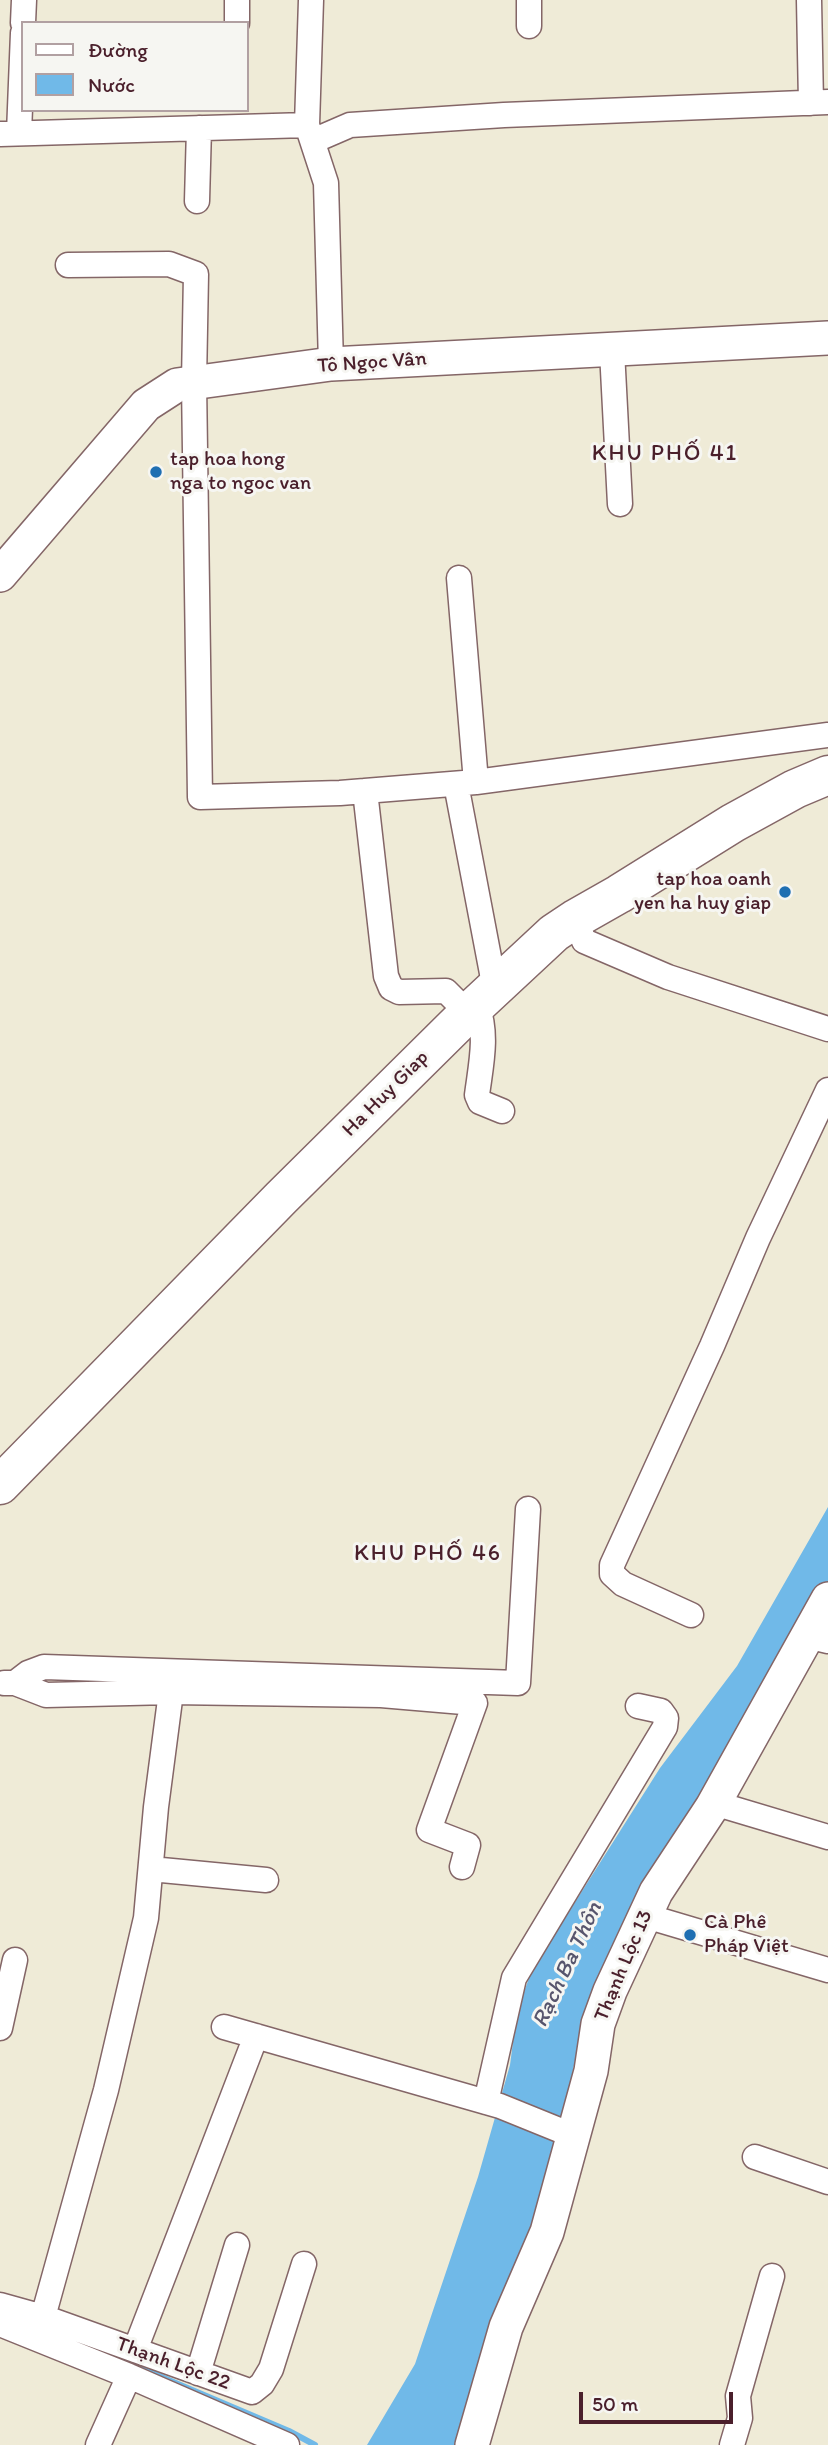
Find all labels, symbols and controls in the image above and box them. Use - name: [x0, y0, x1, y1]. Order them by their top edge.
- legend: [21, 21, 248, 112]
- text: Đường: [88, 37, 148, 62]
- text: Nước: [88, 72, 135, 97]
- street label: Tô Ngọc Vân: [317, 347, 427, 379]
- district label: KHU PHỐ 41: [593, 440, 737, 468]
- place label: tap hoa hong nga to ngoc van: [170, 447, 311, 497]
- marker: tap hoa hong nga to ngoc van: [148, 464, 164, 480]
- place label: tap hoa oanh yen ha huy giap: [634, 867, 771, 917]
- marker: tap hoa oanh yen ha huy giap: [777, 884, 793, 900]
- street label: Ha Huy Giap: [337, 1045, 435, 1143]
- district label: KHU PHỐ 46: [355, 1540, 501, 1568]
- water label: Rạch Ba Thôn: [527, 1898, 609, 2032]
- street label: Thạnh Lộc 13: [589, 1907, 659, 2025]
- place label: Cà Phê Pháp Việt: [704, 1910, 789, 1960]
- marker: Cà Phê Pháp Việt: [682, 1927, 698, 1943]
- street label: Thạnh Lộc 22: [113, 2332, 233, 2396]
- scale bar: [583, 2378, 737, 2422]
- text: 50 m: [592, 2391, 638, 2416]

